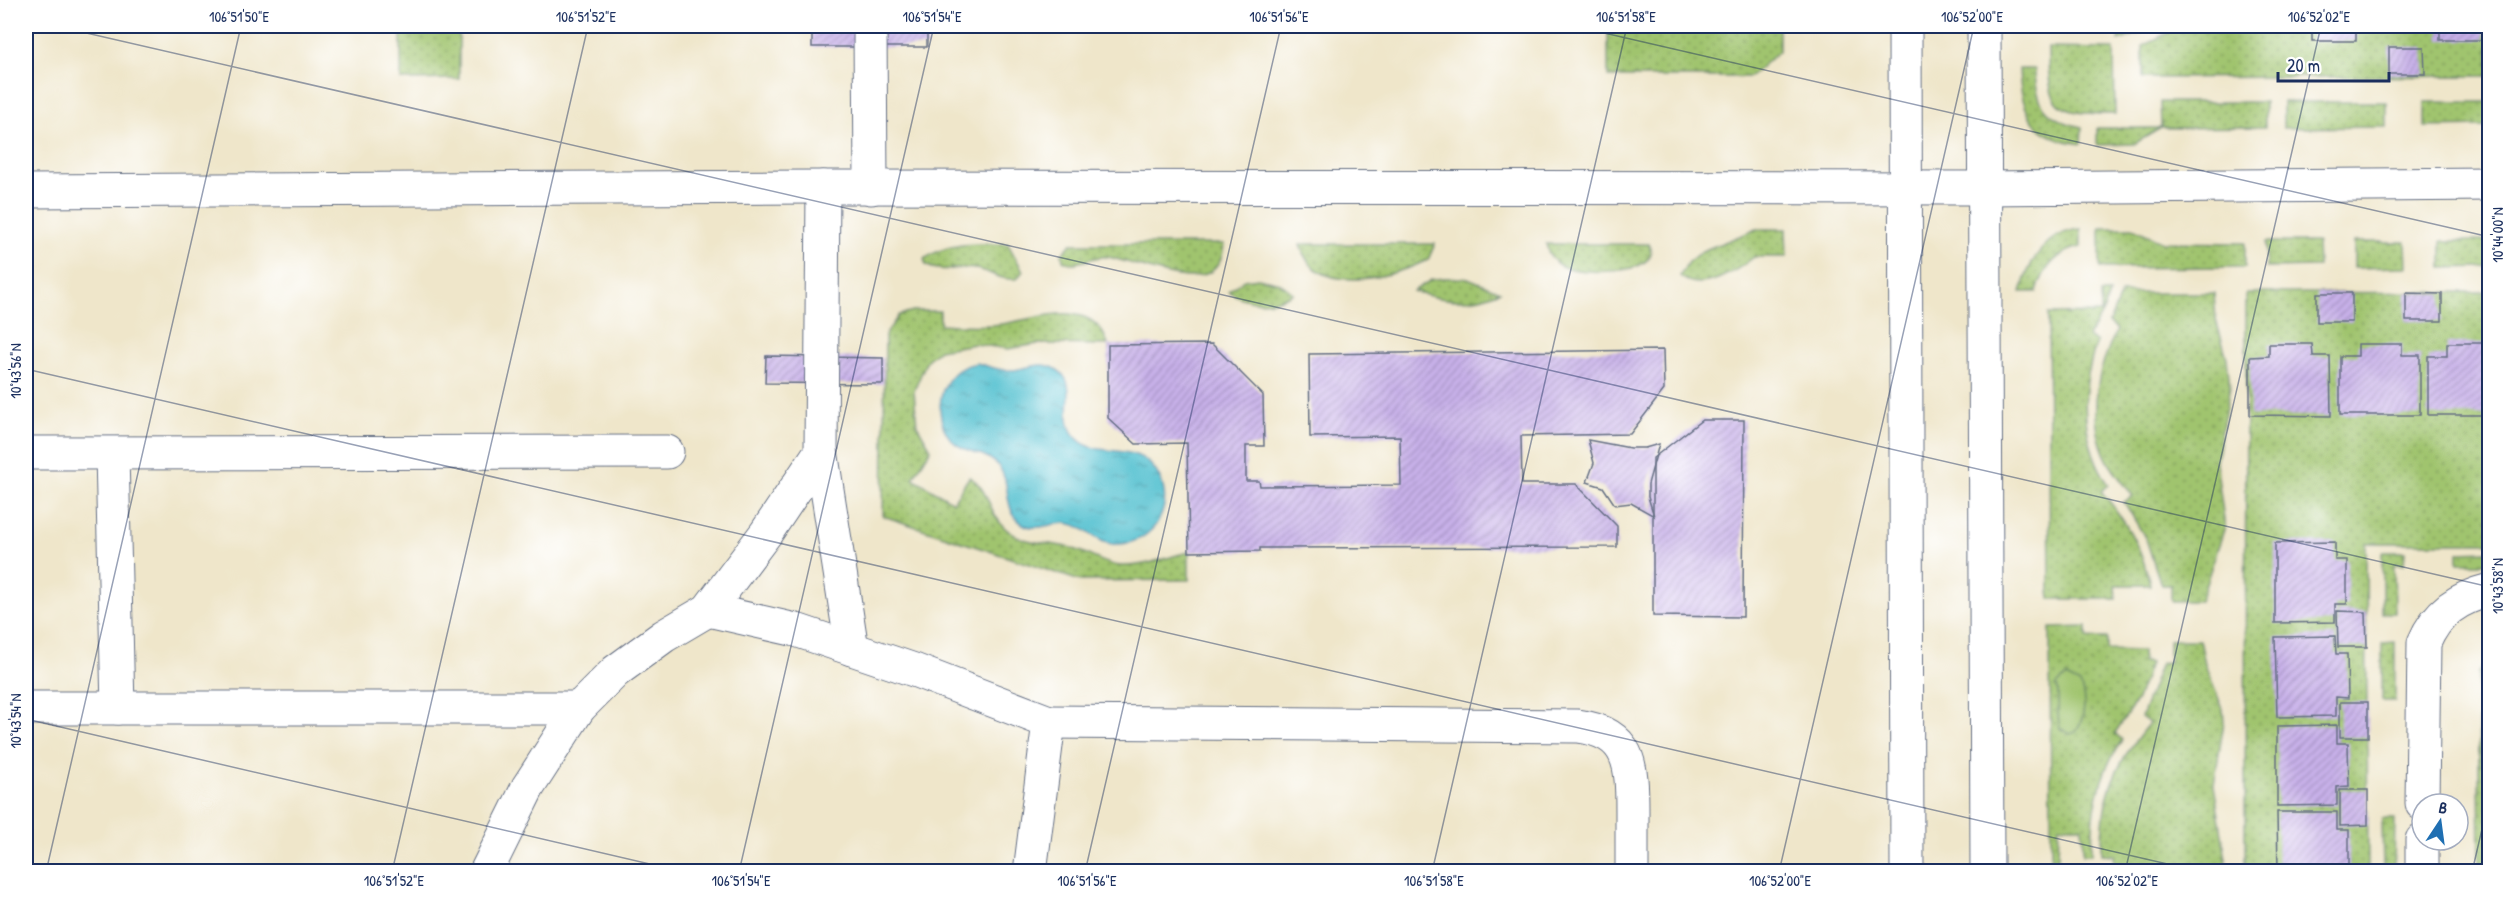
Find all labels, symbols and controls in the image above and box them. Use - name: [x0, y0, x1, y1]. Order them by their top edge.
- text: 106°51'50"E: [209, 6, 269, 27]
- text: 106°51'52"E: [556, 6, 617, 27]
- text: 106°51'54"E: [902, 6, 962, 27]
- text: 106°51'56"E: [1249, 6, 1309, 27]
- text: 106°51'58"E: [1596, 6, 1656, 27]
- text: 106°52'00"E: [1941, 6, 2003, 27]
- text: 106°52'02"E: [2288, 6, 2351, 27]
- scale bar: [2278, 45, 2389, 83]
- text: 20 m: [2287, 53, 2320, 78]
- text: 10°44'00"N: [2487, 207, 2508, 263]
- text: 10°43'56"N: [5, 343, 26, 399]
- text: 10°43'58"N: [2487, 558, 2508, 614]
- text: 10°43'54"N: [5, 694, 26, 748]
- north arrow: [2410, 792, 2470, 852]
- text: B: [2437, 796, 2450, 819]
- text: 106°51'52"E: [364, 870, 425, 891]
- text: 106°51'54"E: [711, 870, 771, 891]
- text: 106°51'56"E: [1057, 870, 1117, 891]
- text: 106°51'58"E: [1404, 870, 1464, 891]
- text: 106°52'00"E: [1749, 870, 1811, 891]
- text: 106°52'02"E: [2096, 870, 2159, 891]

